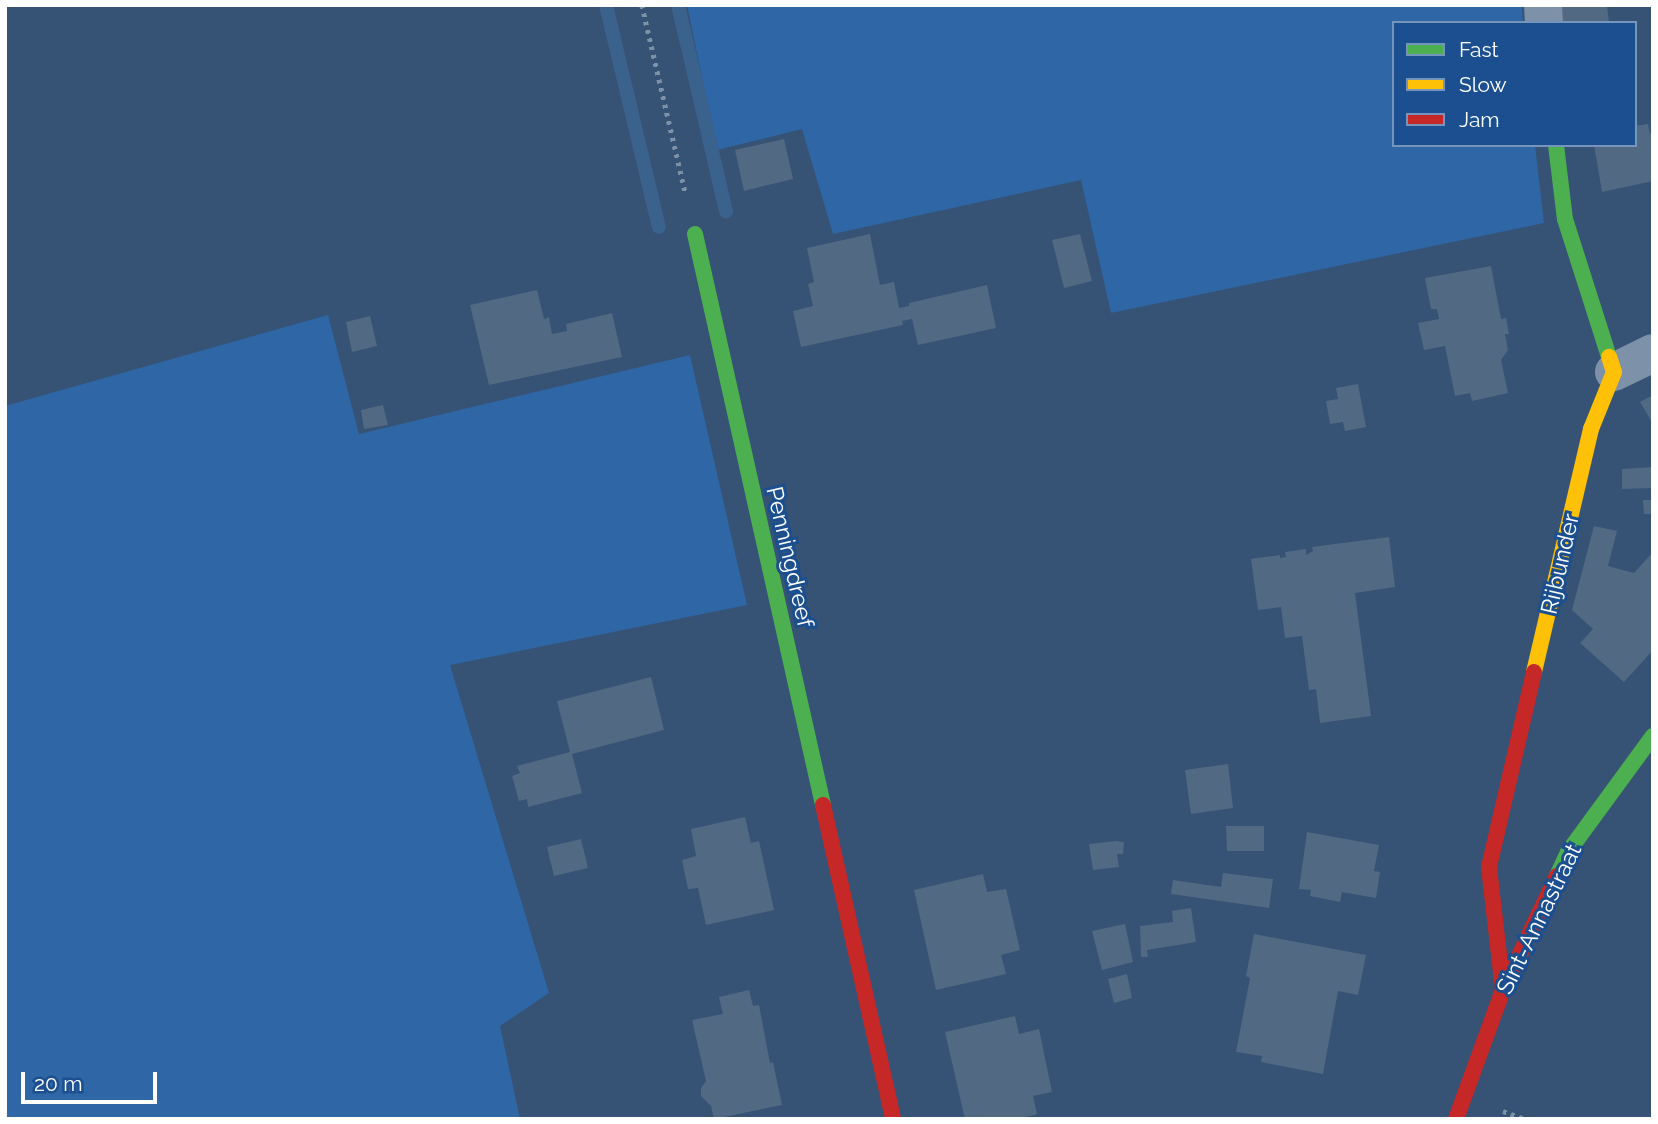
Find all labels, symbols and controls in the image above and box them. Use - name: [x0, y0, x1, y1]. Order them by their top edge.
- legend: [1392, 21, 1637, 147]
- text: Fast: [1459, 37, 1499, 62]
- text: Slow: [1459, 72, 1507, 97]
- text: Jam: [1459, 107, 1500, 132]
- street label: Penningdreef: [760, 484, 820, 630]
- street label: Rijbunder: [1535, 511, 1585, 617]
- street label: Sint-Annastraat: [1491, 839, 1587, 999]
- scale bar: [24, 1058, 161, 1102]
- text: 20 m: [34, 1071, 82, 1096]

